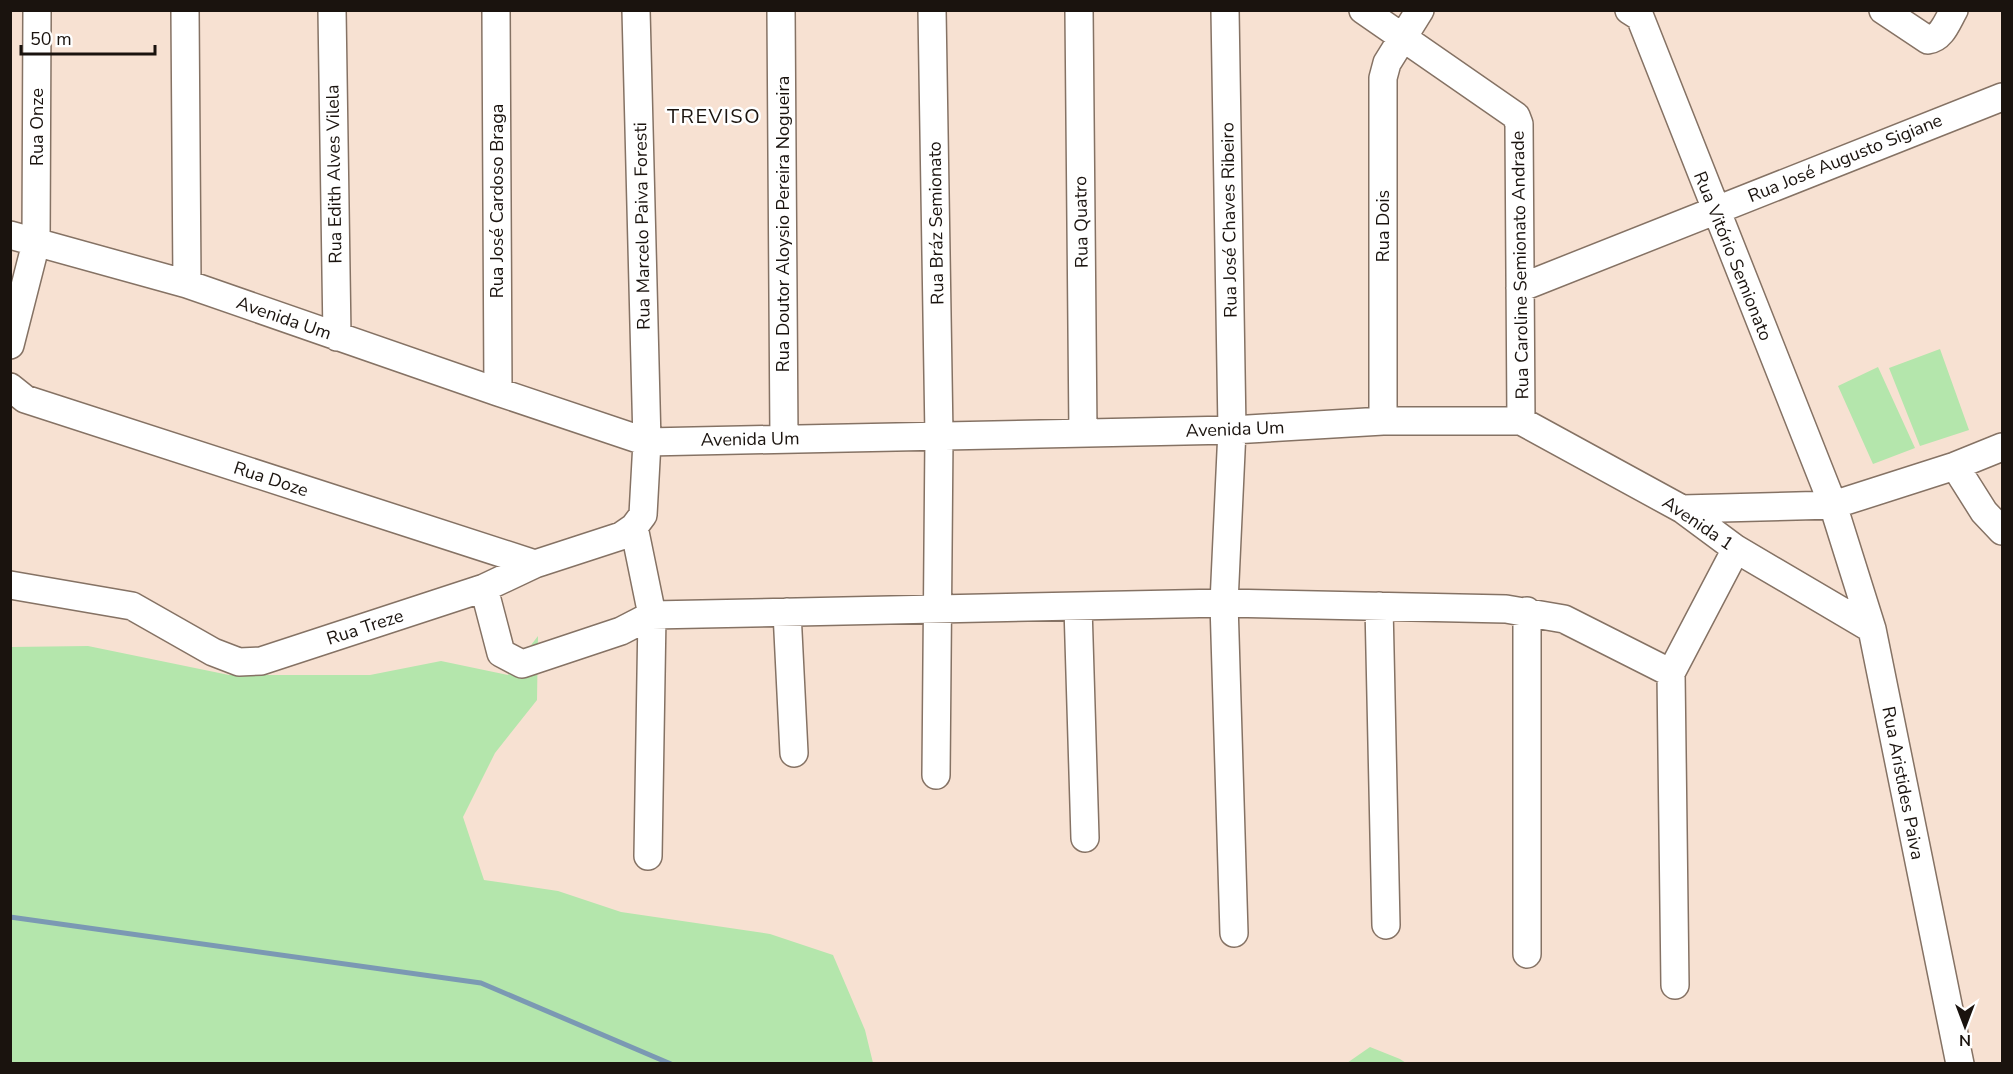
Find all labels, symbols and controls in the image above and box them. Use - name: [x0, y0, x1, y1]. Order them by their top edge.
- scale bar: [21, 18, 154, 56]
- text: 50 m: [30, 27, 72, 51]
- street label: Rua Doutor Aloysio Pereira Nogueira: [771, 76, 795, 372]
- street label: Rua Edith Alves Vilela: [320, 84, 348, 264]
- street label: Rua Onze: [25, 88, 49, 166]
- district label: TREVISO: [667, 103, 761, 130]
- street label: Rua José Cardoso Braga: [485, 104, 509, 298]
- street label: Rua José Augusto Sigiane: [1744, 108, 1946, 208]
- street label: Rua Marcelo Paiva Foresti: [628, 122, 656, 330]
- street label: Rua José Chaves Ribeiro: [1215, 122, 1243, 318]
- street label: Rua Caroline Semionato Andrade: [1506, 131, 1534, 399]
- street label: Rua Bráz Semionato: [923, 141, 949, 305]
- street label: Rua Vitório Semionato: [1688, 168, 1778, 344]
- street label: Rua Quatro: [1068, 176, 1094, 268]
- street label: Rua Dois: [1371, 190, 1395, 262]
- street label: Avenida Um: [233, 291, 335, 345]
- street label: Avenida Um: [1185, 415, 1285, 443]
- street label: Avenida Um: [700, 426, 800, 452]
- street label: Rua Doze: [231, 456, 311, 502]
- street label: Avenida 1: [1658, 490, 1738, 556]
- street label: Rua Treze: [324, 603, 406, 651]
- street label: Rua Aristides Paiva: [1876, 704, 1930, 862]
- north arrow: [1935, 996, 1995, 1056]
- text: N: [1959, 1029, 1971, 1051]

